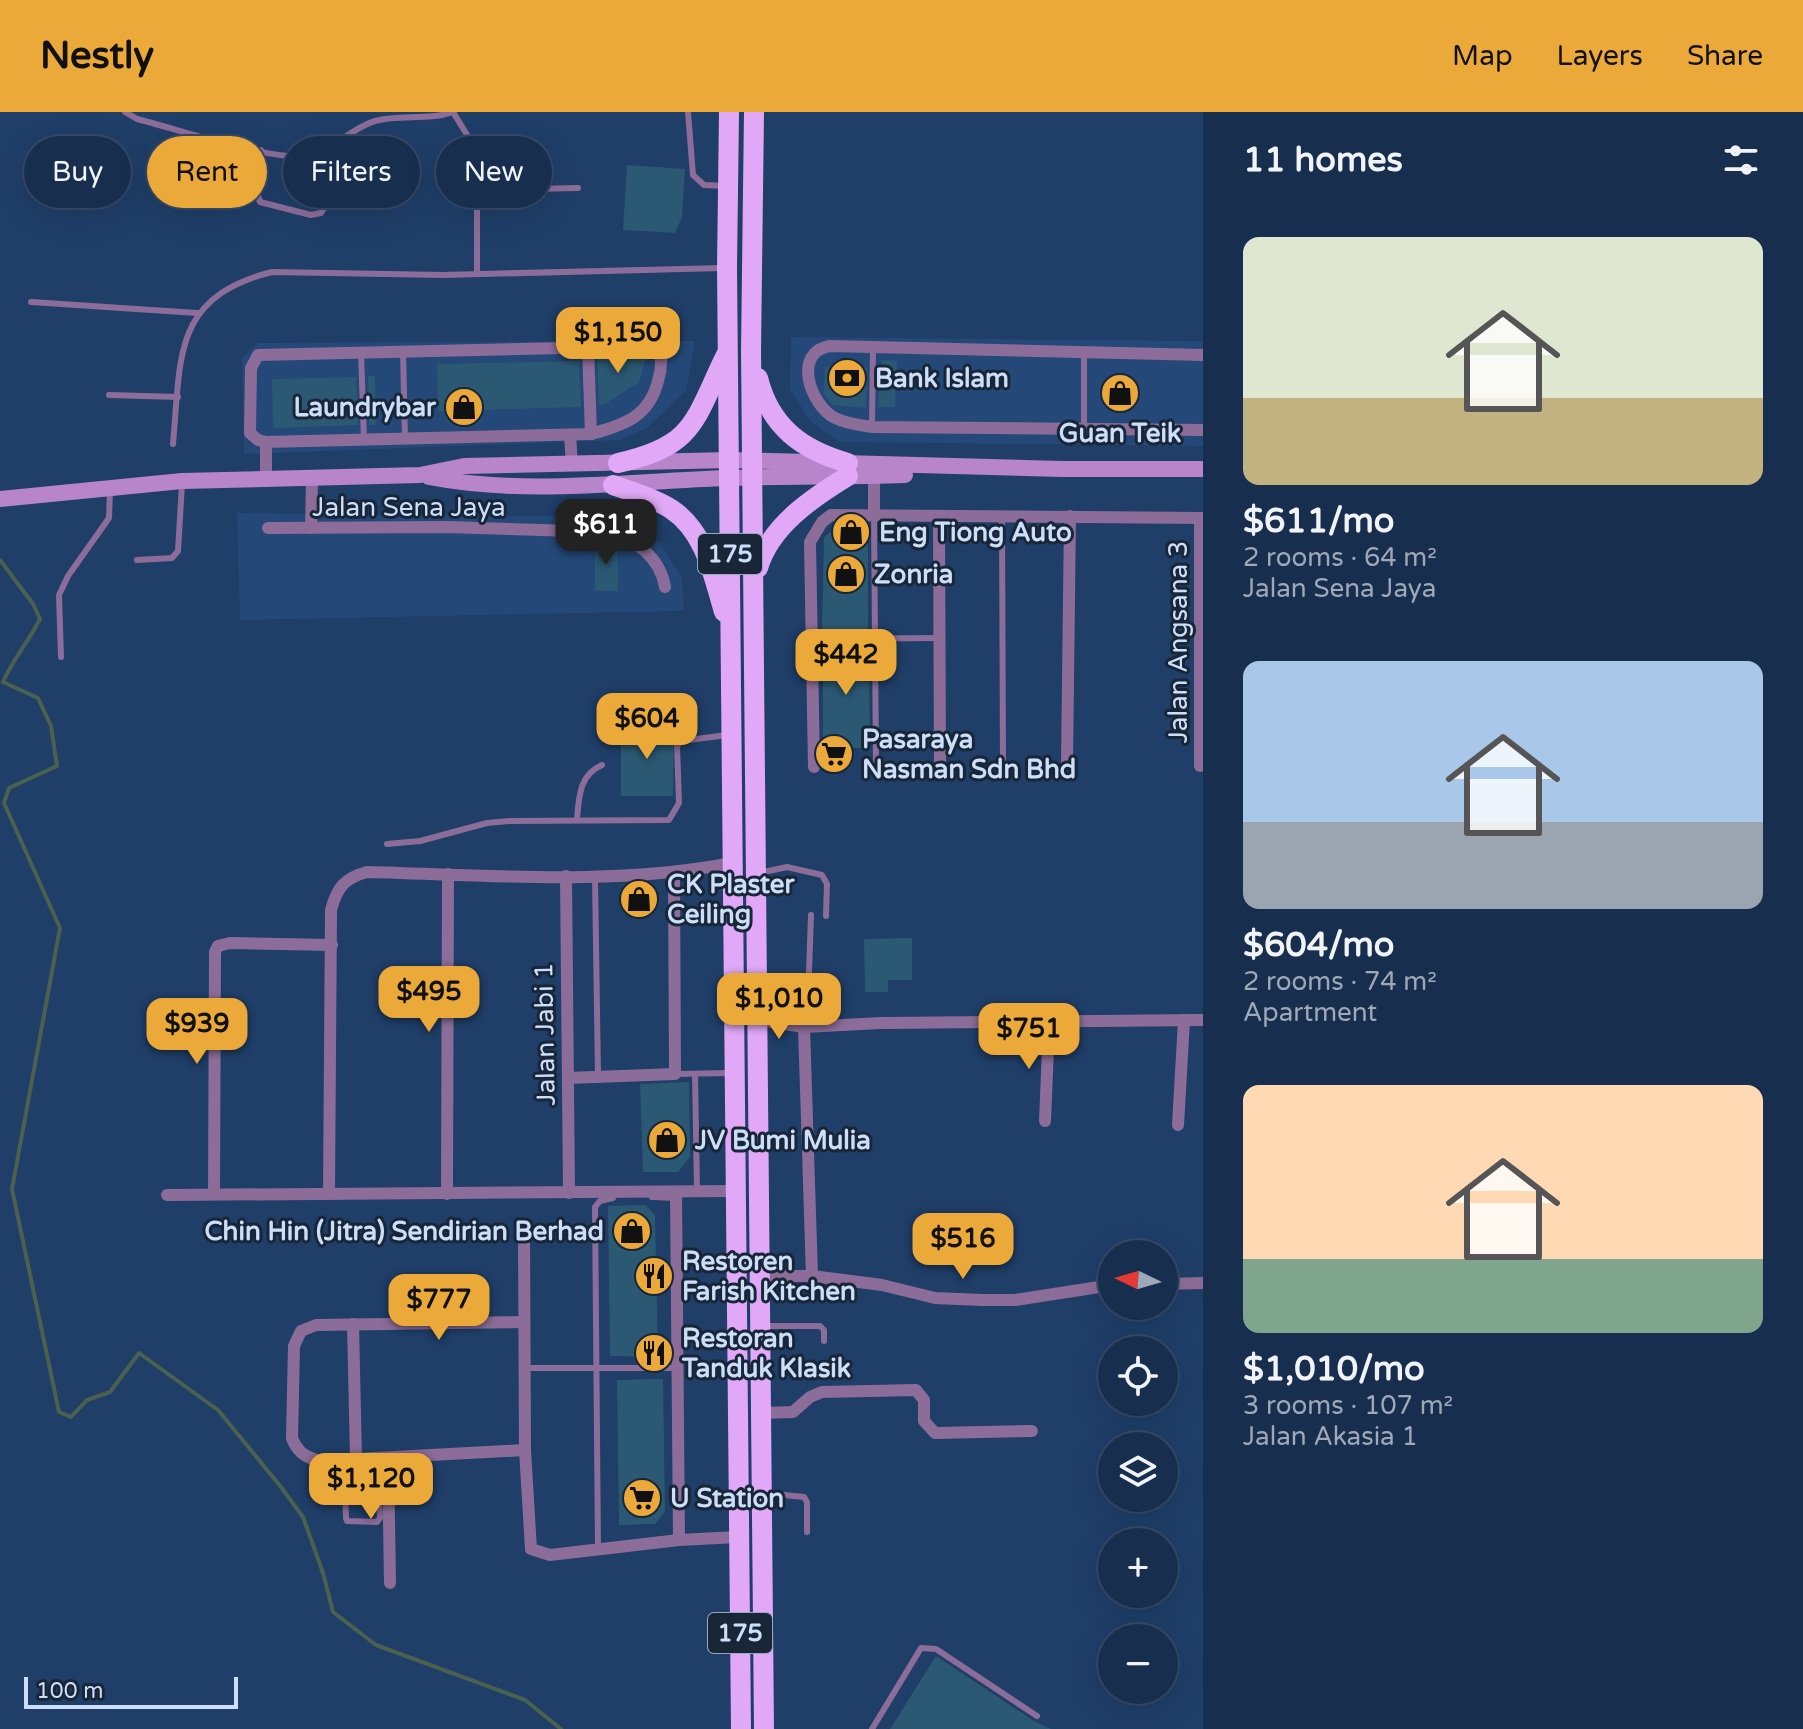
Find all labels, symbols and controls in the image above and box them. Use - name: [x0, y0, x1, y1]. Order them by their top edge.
- text: Nestly: [40, 33, 154, 79]
- text: Map: [1452, 39, 1513, 73]
- text: Layers: [1557, 39, 1643, 73]
- text: Share: [1687, 39, 1763, 73]
- chip: Buy: [24, 136, 131, 208]
- chip: Rent: [147, 136, 267, 208]
- chip: Filters: [283, 136, 420, 208]
- chip: New: [436, 136, 552, 208]
- icon: filters: [1719, 138, 1763, 182]
- text: 11 homes: [1243, 140, 1403, 181]
- icon: home: [1431, 289, 1575, 433]
- pin: $1,150: [553, 307, 683, 375]
- text: $1,150: [574, 317, 662, 348]
- bank icon: Bank Islam: [826, 357, 868, 399]
- place label: Bank Islam: [875, 363, 1009, 394]
- shop icon: Guan Teik: [1099, 372, 1141, 414]
- shop icon: Laundrybar: [443, 386, 485, 428]
- place label: Laundrybar: [294, 392, 437, 423]
- place label: Guan Teik: [1059, 418, 1181, 449]
- street label: Jalan Sena Jaya: [312, 492, 506, 523]
- pin: $611: [559, 499, 653, 567]
- text: $611/mo: [1243, 501, 1394, 542]
- text: $611: [573, 509, 639, 540]
- shop icon: Eng Tiong Auto: [830, 511, 872, 553]
- place label: Eng Tiong Auto: [879, 517, 1072, 548]
- road number: 175: [698, 534, 762, 574]
- street label: Jalan Angsana 3: [1163, 541, 1194, 743]
- text: 2 rooms · 64 m²: [1243, 542, 1437, 573]
- shop icon: Zonria: [825, 553, 867, 595]
- place label: Zonria: [874, 559, 953, 590]
- text: Jalan Sena Jaya: [1243, 573, 1436, 604]
- pin: $442: [799, 629, 893, 697]
- text: $442: [813, 639, 879, 670]
- pin: $604: [600, 693, 694, 761]
- text: $604: [614, 703, 680, 734]
- icon: home: [1431, 713, 1575, 857]
- place label: Pasaraya Nasman Sdn Bhd: [862, 724, 1076, 785]
- supermarket icon: Pasaraya Nasman Sdn Bhd: [813, 733, 855, 775]
- place label: CK Plaster Ceiling: [667, 869, 795, 930]
- shop icon: CK Plaster Ceiling: [618, 878, 660, 920]
- text: $604/mo: [1243, 925, 1394, 966]
- street label: Jalan Jabi 1: [528, 962, 562, 1106]
- pin: $495: [382, 966, 476, 1034]
- text: 2 rooms · 74 m²: [1243, 966, 1437, 997]
- pin: $1,010: [714, 973, 844, 1041]
- text: $495: [396, 976, 462, 1007]
- text: $1,010: [735, 983, 823, 1014]
- text: Apartment: [1243, 997, 1377, 1028]
- pin: $939: [150, 998, 244, 1066]
- pin: $751: [982, 1003, 1076, 1071]
- text: $939: [164, 1008, 230, 1039]
- text: $751: [996, 1013, 1062, 1044]
- shop icon: JV Bumi Mulia: [646, 1119, 688, 1161]
- place label: JV Bumi Mulia: [694, 1125, 871, 1156]
- icon: home: [1431, 1137, 1575, 1281]
- shop icon: Chin Hin (Jitra) Sendirian Berhad: [611, 1210, 653, 1252]
- pin: $516: [916, 1213, 1010, 1281]
- place label: Chin Hin (Jitra) Sendirian Berhad: [205, 1216, 604, 1247]
- text: $516: [930, 1223, 996, 1254]
- north arrow: [1098, 1240, 1178, 1320]
- map controls: [1098, 1240, 1178, 1704]
- place label: Restoren Farish Kitchen: [682, 1246, 856, 1307]
- restaurant icon: Restoren Farish Kitchen: [633, 1255, 675, 1297]
- pin: $777: [392, 1274, 486, 1342]
- text: $777: [406, 1284, 472, 1315]
- place label: Restoran Tanduk Klasik: [681, 1323, 851, 1384]
- restaurant icon: Restoran Tanduk Klasik: [633, 1332, 675, 1374]
- button: locate: [1098, 1336, 1178, 1416]
- text: $1,010/mo: [1243, 1349, 1425, 1390]
- text: 3 rooms · 107 m²: [1243, 1390, 1453, 1421]
- text: Jalan Akasia 1: [1243, 1421, 1418, 1452]
- button: layers: [1098, 1432, 1178, 1512]
- pin: $1,120: [306, 1453, 436, 1521]
- text: $1,120: [327, 1463, 415, 1494]
- supermarket icon: U Station: [621, 1477, 663, 1519]
- place label: U Station: [670, 1483, 784, 1514]
- button: +: [1098, 1528, 1178, 1608]
- road number: 175: [708, 1613, 772, 1653]
- button: −: [1098, 1624, 1178, 1704]
- scale bar: [24, 1673, 238, 1709]
- text: 100 m: [36, 1678, 103, 1704]

